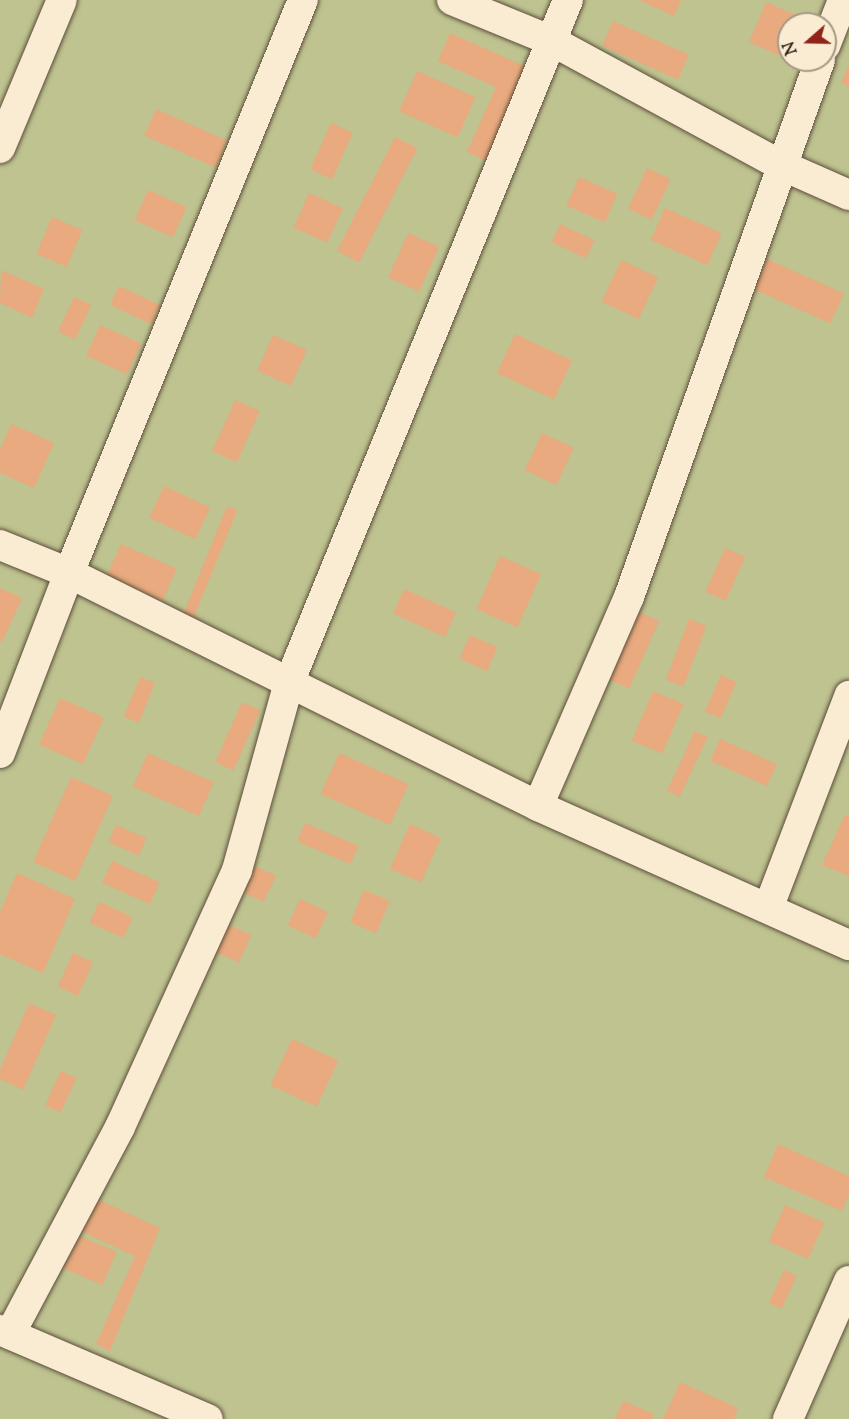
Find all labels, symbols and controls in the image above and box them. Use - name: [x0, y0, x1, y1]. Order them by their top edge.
- north arrow: [777, 12, 837, 72]
- text: N: [779, 38, 804, 58]

